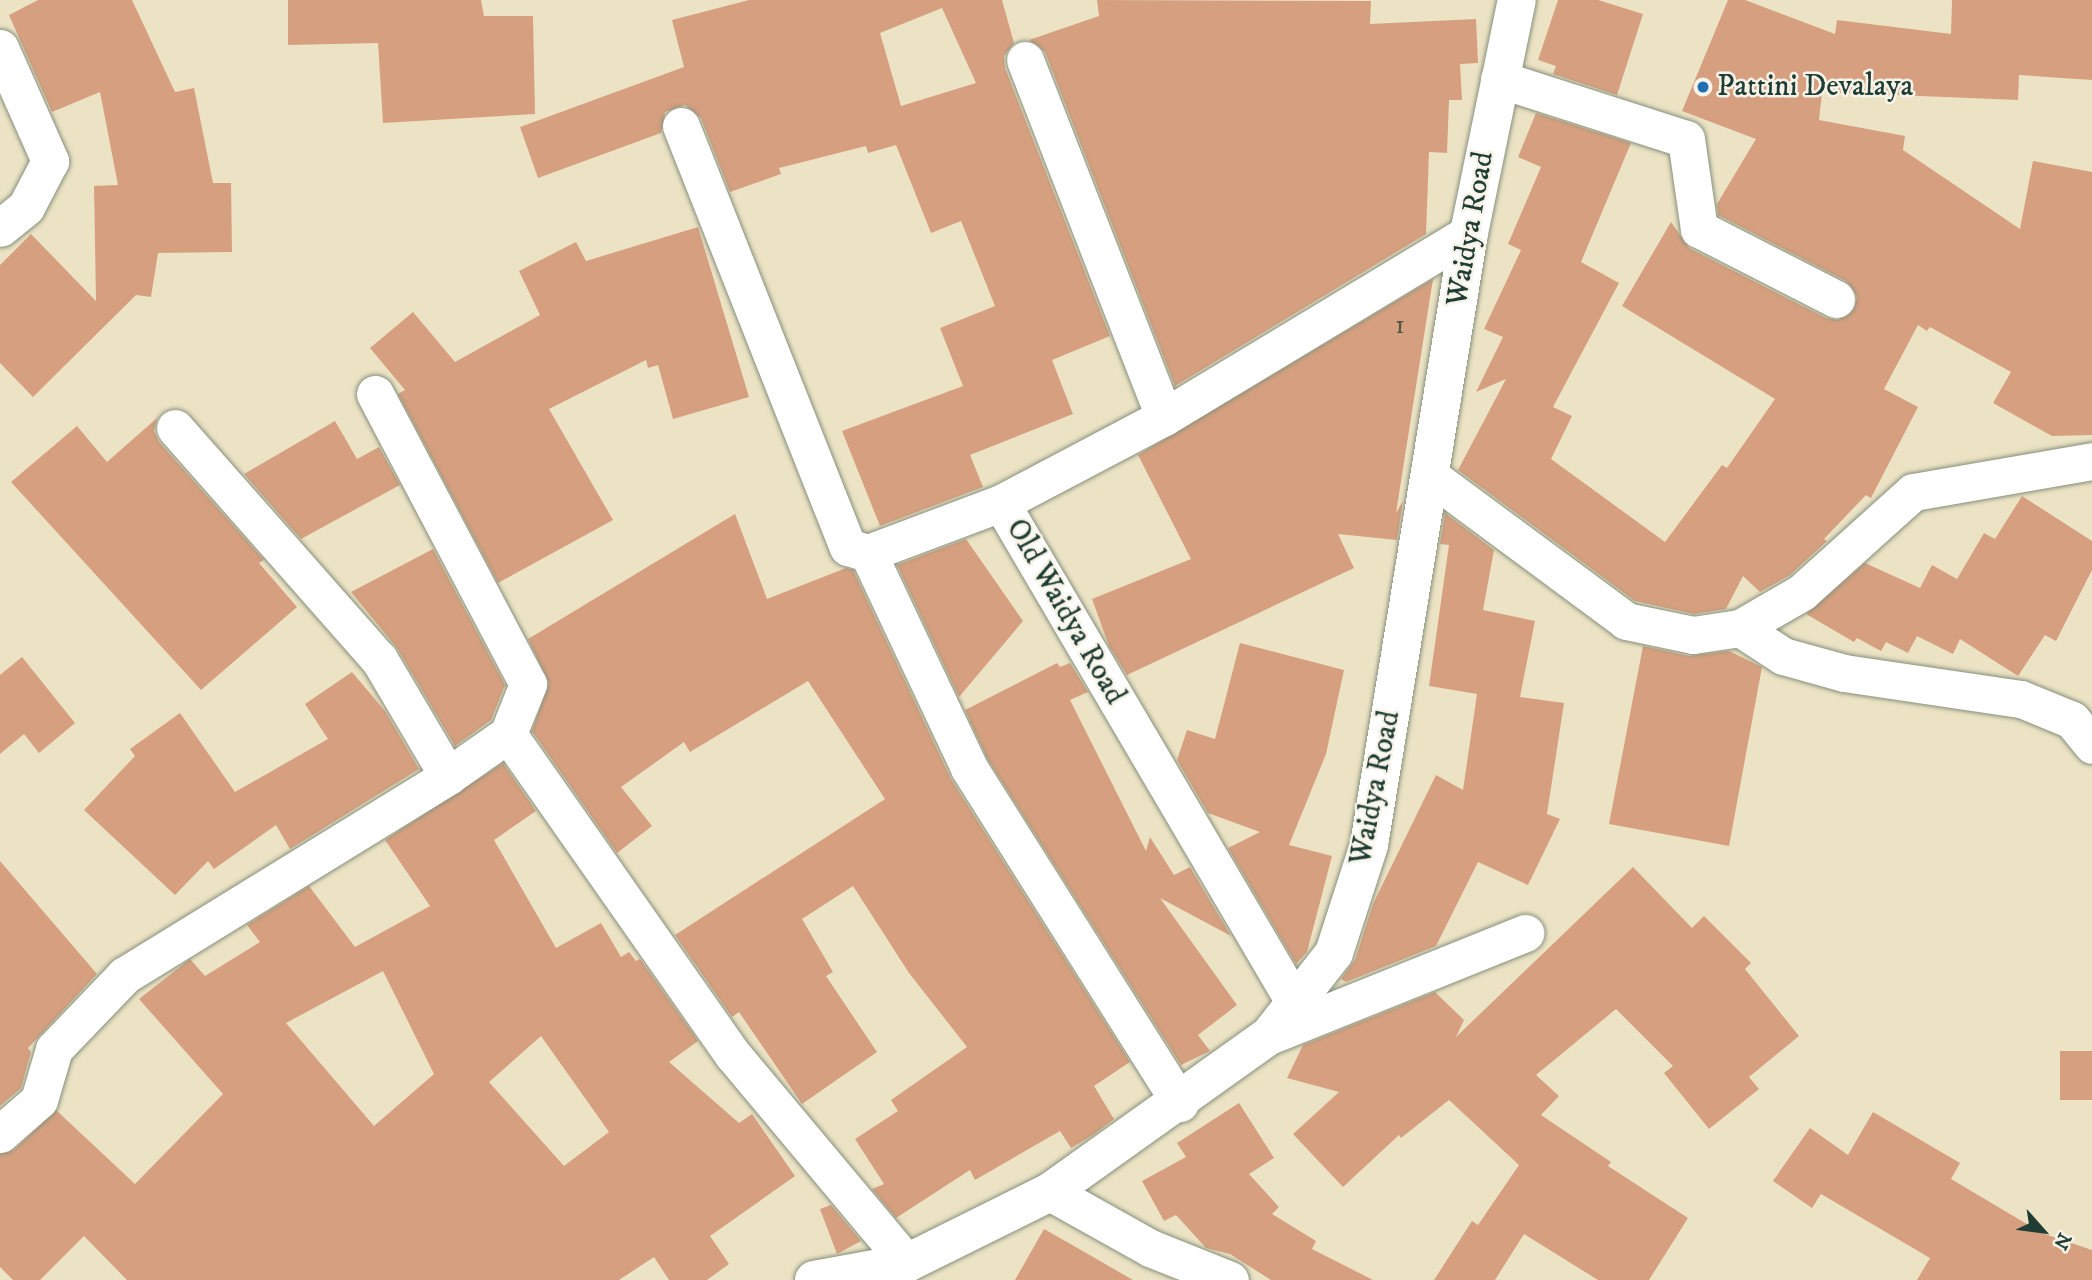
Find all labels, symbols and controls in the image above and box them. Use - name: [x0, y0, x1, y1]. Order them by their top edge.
- place label: Pattini Devalaya: [1717, 69, 1913, 105]
- marker: Pattini Devalaya: [1695, 79, 1711, 95]
- street label: Waidya Road: [1440, 149, 1502, 309]
- house number: 1: [1395, 310, 1405, 342]
- street label: Old Waidya Road: [997, 513, 1133, 711]
- street label: Waidya Road: [1343, 708, 1409, 868]
- north arrow: [2008, 1196, 2078, 1266]
- text: N: [2048, 1229, 2076, 1253]

